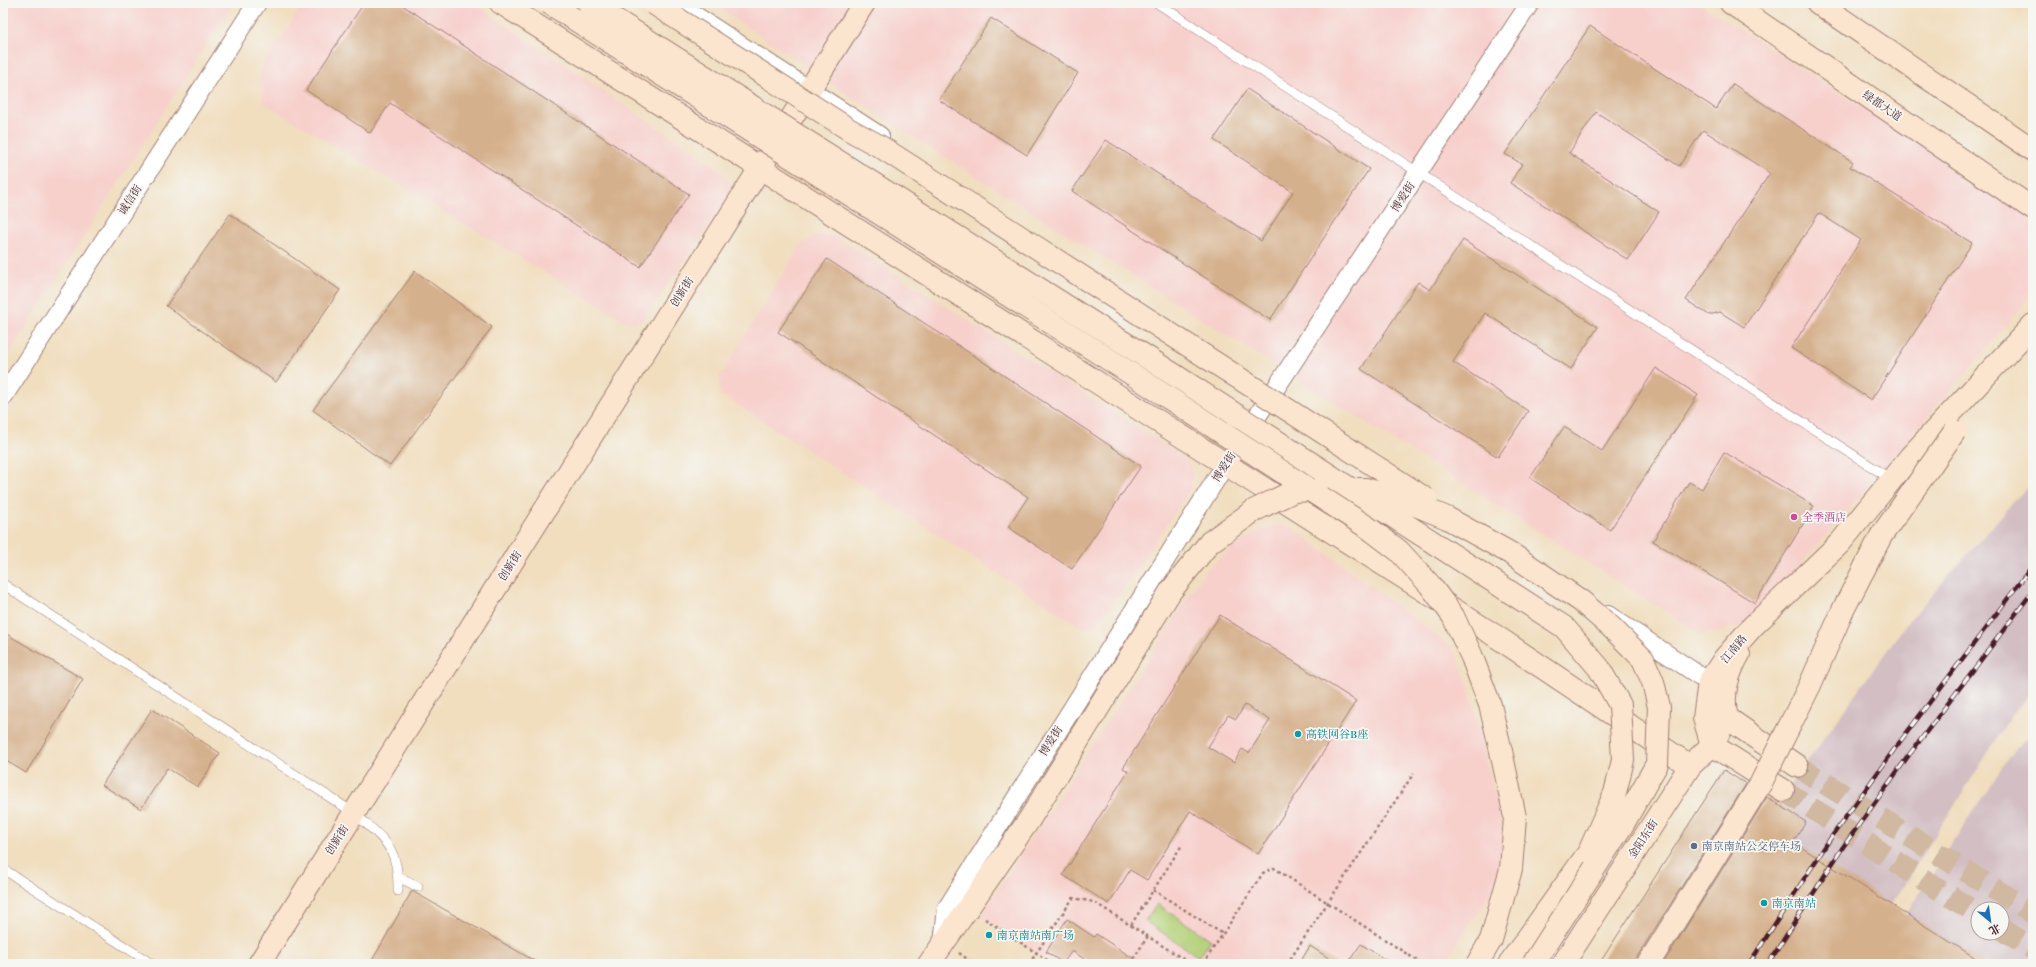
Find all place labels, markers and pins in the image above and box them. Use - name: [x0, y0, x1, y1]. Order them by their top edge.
- place label: 全季酒店: [1802, 511, 1846, 524]
- marker: 全季酒店: [1789, 512, 1799, 522]
- place label: 高铁网谷B座: [1306, 728, 1368, 741]
- marker: 高铁网谷B座: [1293, 729, 1303, 739]
- place label: 南京南站公交停车场: [1702, 840, 1801, 853]
- marker: 南京南站公交停车场: [1689, 841, 1699, 851]
- place label: 南京南站: [1772, 897, 1816, 910]
- marker: 南京南站: [1759, 898, 1769, 908]
- place label: 南京南站南广场: [997, 929, 1074, 942]
- marker: 南京南站南广场: [984, 930, 994, 940]

